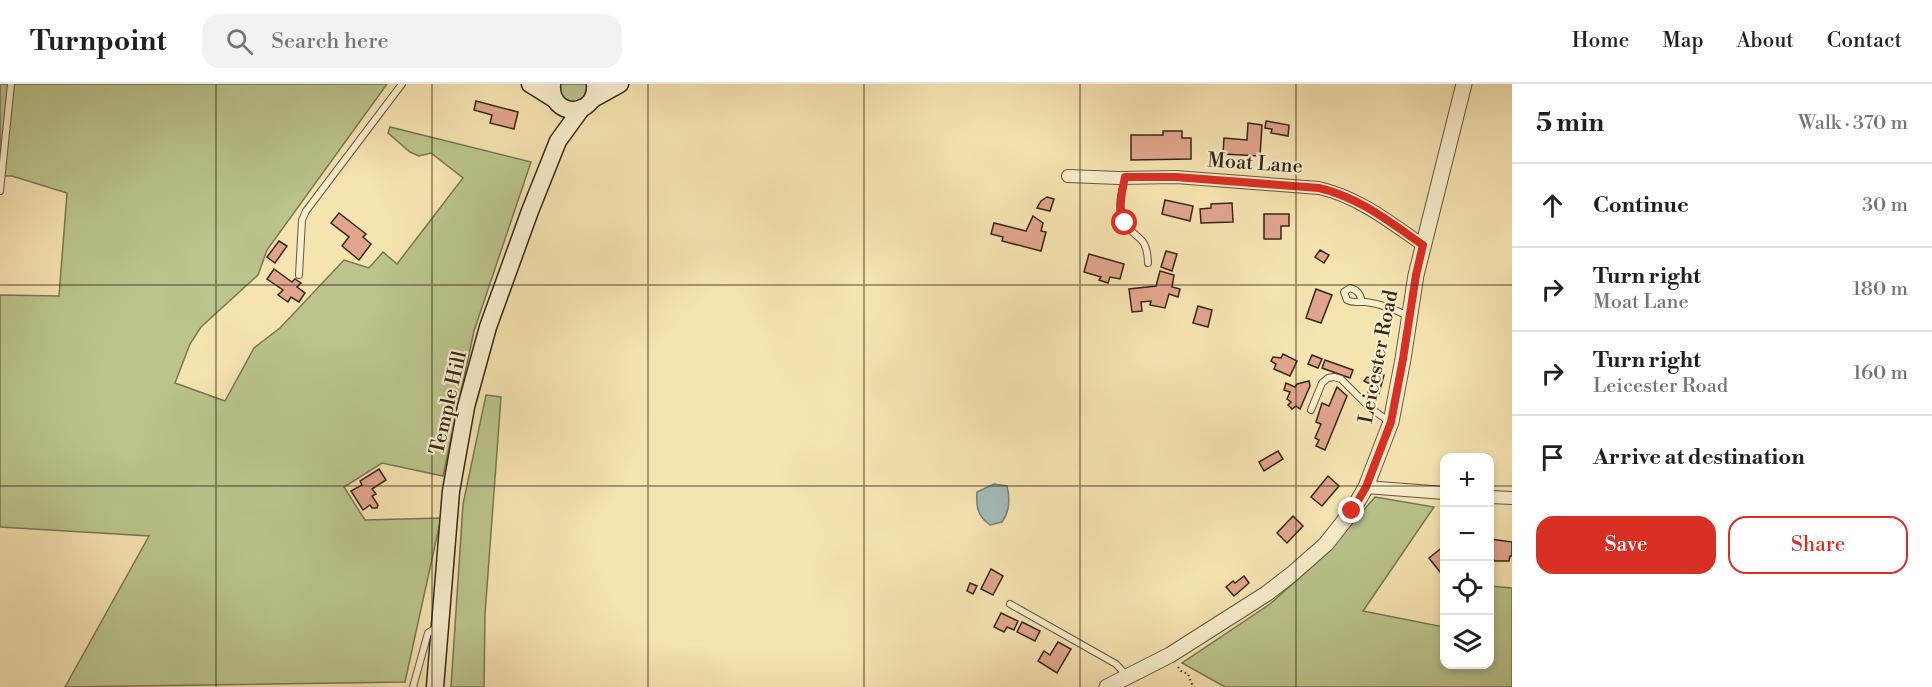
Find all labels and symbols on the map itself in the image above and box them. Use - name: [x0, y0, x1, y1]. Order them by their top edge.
- street label: Moat Lane: [1206, 148, 1304, 180]
- route start: [1111, 209, 1137, 235]
- street label: Leicester Road: [1354, 288, 1404, 426]
- street label: Temple Hill: [425, 348, 473, 457]
- route end: [1338, 497, 1364, 523]

